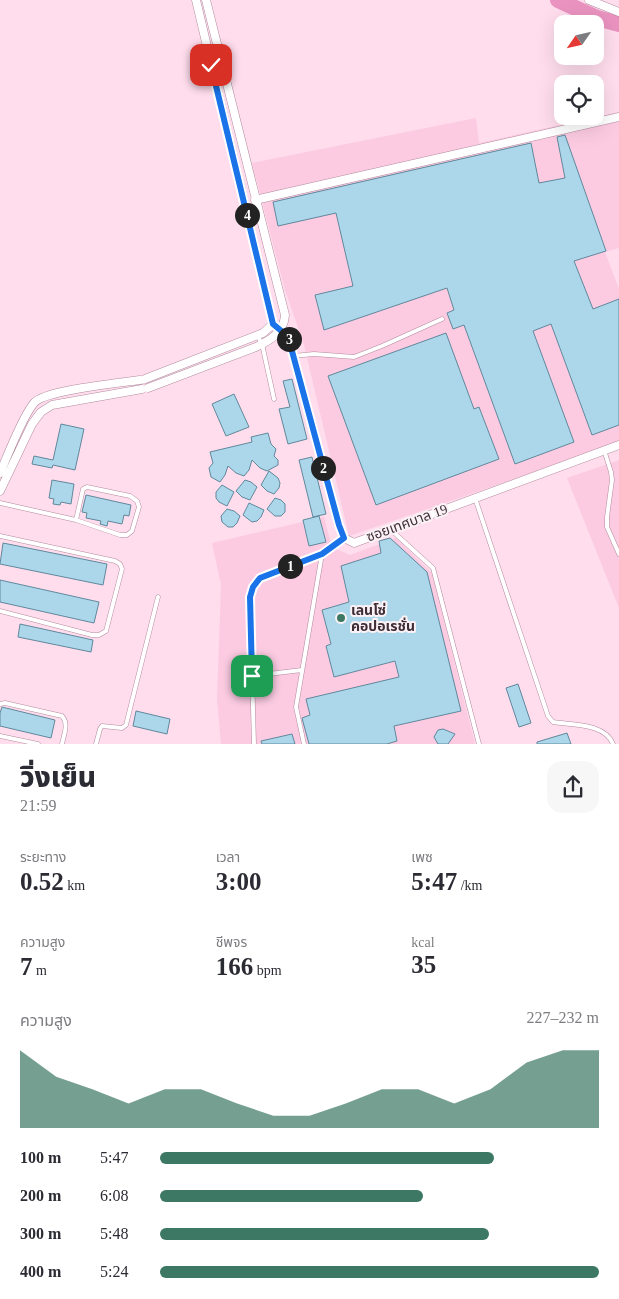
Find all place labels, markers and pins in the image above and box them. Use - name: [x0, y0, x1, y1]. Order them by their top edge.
- pin: [190, 44, 232, 86]
- pin: 4: [234, 202, 260, 228]
- pin: 3: [276, 326, 302, 352]
- pin: 2: [310, 456, 336, 480]
- pin: 1: [278, 554, 302, 578]
- place label: เลนโซ่ คอปอเรชั่น: [351, 602, 415, 634]
- marker: เลนโซ่ คอปอเรชั่น: [335, 612, 347, 624]
- pin: [231, 655, 273, 697]

